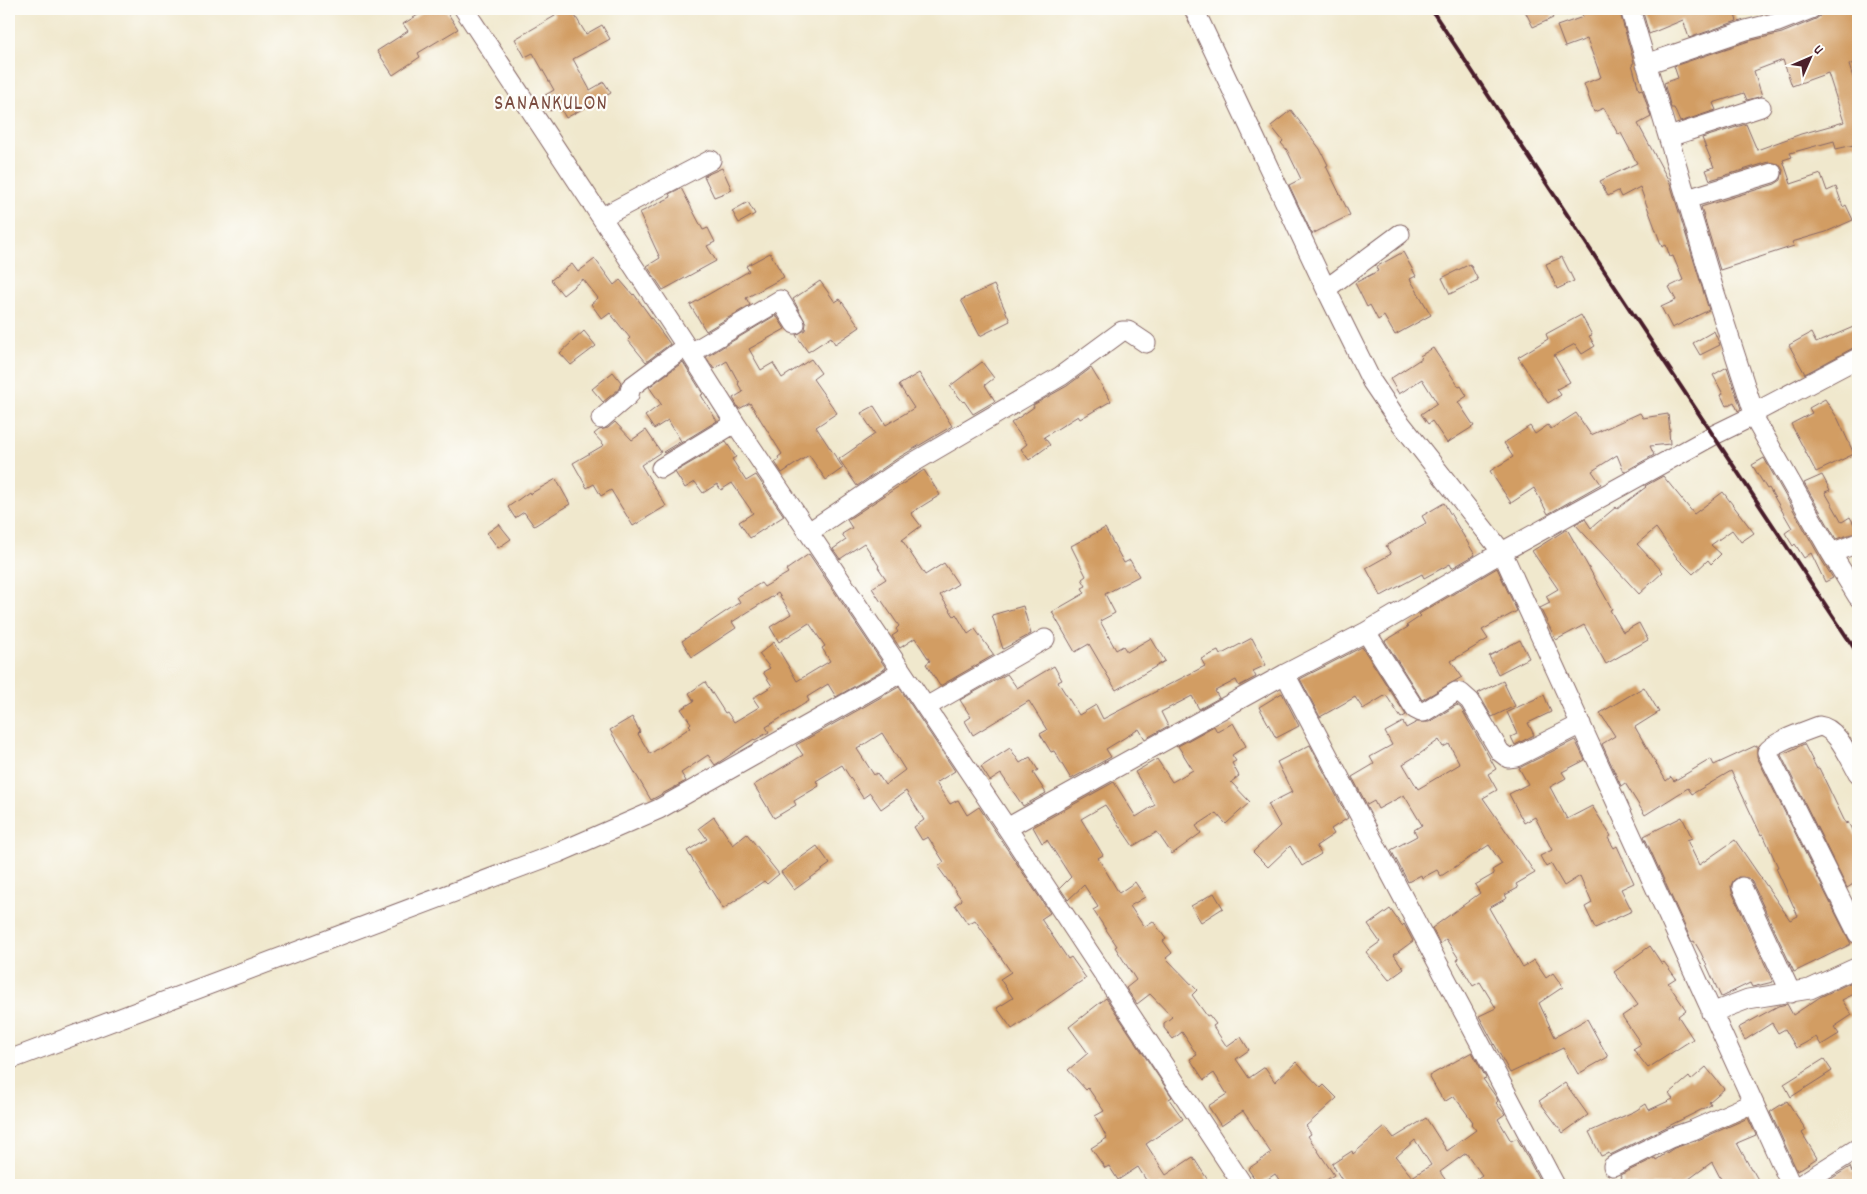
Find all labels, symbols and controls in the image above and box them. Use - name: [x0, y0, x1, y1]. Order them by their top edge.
- north arrow: [1784, 32, 1834, 82]
- text: U: [1808, 41, 1827, 60]
- district label: SANANKULON: [494, 90, 608, 120]

